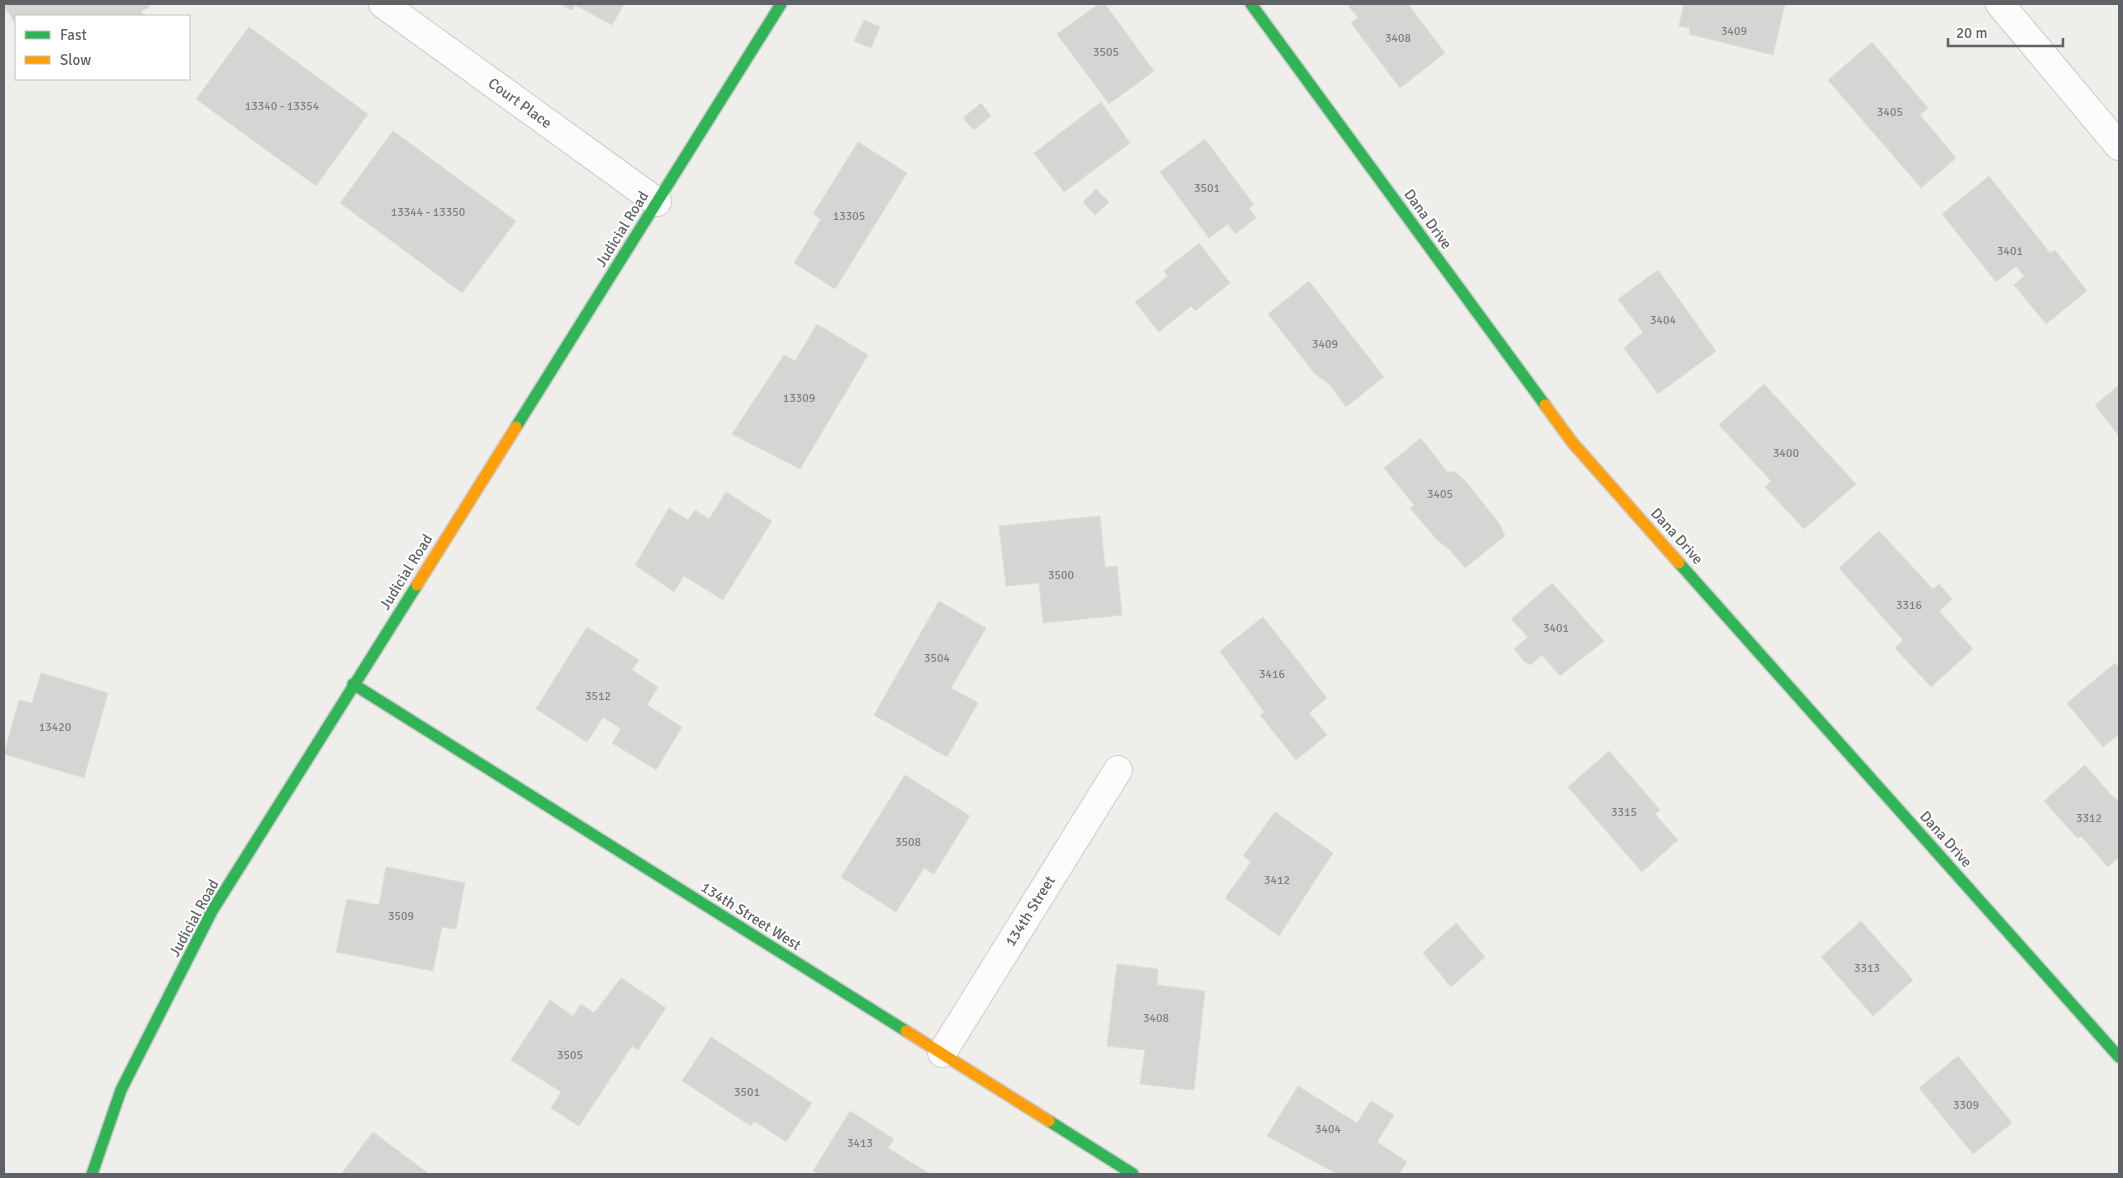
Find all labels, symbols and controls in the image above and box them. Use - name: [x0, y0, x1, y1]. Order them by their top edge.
- legend: [15, 15, 190, 80]
- scale bar: [1948, 15, 2063, 47]
- house number: 3409: [1721, 24, 1747, 39]
- text: 20 m: [1956, 24, 1987, 42]
- text: Fast: [60, 26, 87, 44]
- house number: 3408: [1385, 31, 1411, 46]
- house number: 3505: [1093, 45, 1119, 60]
- text: Slow: [60, 51, 91, 69]
- street label: Court Place: [485, 74, 555, 132]
- house number: 13340 - 13354: [245, 99, 320, 114]
- house number: 3405: [1877, 105, 1903, 120]
- house number: 3501: [1194, 181, 1220, 196]
- street label: Dana Drive: [1400, 185, 1456, 253]
- street label: Judicial Road: [592, 188, 652, 270]
- house number: 13344 - 13350: [391, 205, 465, 220]
- house number: 13305: [833, 209, 865, 224]
- house number: 3401: [1997, 244, 2023, 259]
- house number: 3404: [1650, 313, 1676, 328]
- house number: 3409: [1312, 337, 1338, 352]
- house number: 13309: [783, 391, 815, 406]
- house number: 3400: [1773, 446, 1799, 461]
- house number: 3405: [1427, 487, 1453, 502]
- street label: Dana Drive: [1647, 504, 1707, 568]
- street label: Judicial Road: [376, 531, 436, 613]
- house number: 3500: [1048, 568, 1074, 583]
- house number: 3316: [1896, 598, 1922, 613]
- house number: 3401: [1543, 621, 1569, 636]
- house number: 3504: [924, 651, 950, 666]
- house number: 3416: [1259, 667, 1285, 682]
- house number: 3512: [585, 689, 611, 704]
- house number: 13420: [39, 720, 71, 735]
- house number: 3315: [1611, 805, 1637, 820]
- street label: Dana Drive: [1916, 807, 1976, 871]
- house number: 3312: [2076, 811, 2102, 826]
- house number: 3508: [895, 835, 921, 850]
- street label: 134th Street: [1001, 872, 1059, 950]
- house number: 3412: [1264, 873, 1290, 888]
- street label: Judicial Road: [165, 876, 223, 960]
- street label: 134th Street West: [698, 878, 804, 954]
- house number: 3509: [388, 909, 414, 924]
- house number: 3313: [1854, 961, 1880, 976]
- house number: 3408: [1143, 1011, 1169, 1026]
- house number: 3505: [557, 1048, 583, 1063]
- house number: 3501: [734, 1085, 760, 1100]
- house number: 3309: [1953, 1098, 1979, 1113]
- house number: 3404: [1315, 1122, 1341, 1137]
- house number: 3413: [847, 1136, 873, 1151]

